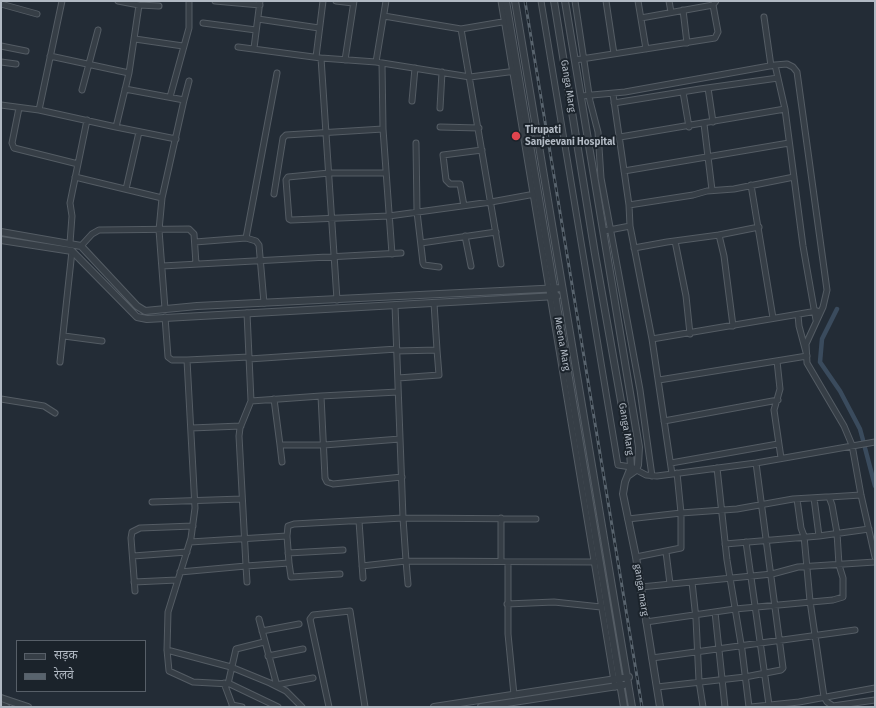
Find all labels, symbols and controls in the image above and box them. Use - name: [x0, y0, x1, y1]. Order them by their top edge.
- street label: Ganga Marg: [558, 59, 578, 113]
- place label: Tirupati Sanjeevani Hospital: [525, 124, 615, 148]
- marker: Tirupati Sanjeevani Hospital: [510, 130, 522, 142]
- street label: Meena Marg: [551, 316, 573, 372]
- street label: Ganga Marg: [616, 402, 636, 456]
- street label: ganga marg: [631, 563, 651, 617]
- legend: [16, 640, 146, 692]
- text: सड़क: [54, 648, 78, 662]
- text: रेलवे: [54, 668, 74, 682]

